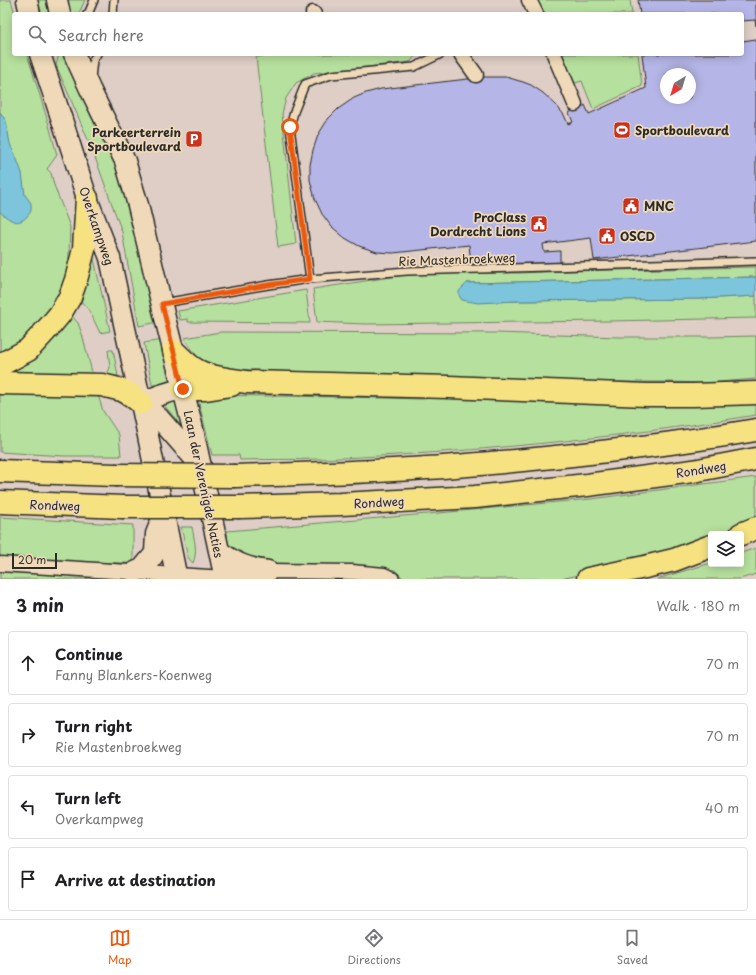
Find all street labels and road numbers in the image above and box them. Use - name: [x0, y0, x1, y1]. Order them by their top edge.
- street label: Overkampweg: [75, 184, 119, 268]
- street label: Rie Mastenbroekweg: [398, 248, 516, 270]
- street label: Laan der Verenigde Naties: [180, 409, 229, 560]
- street label: Rondweg: [674, 456, 728, 482]
- street label: Rondweg: [353, 492, 405, 512]
- street label: Rondweg: [29, 495, 81, 515]

